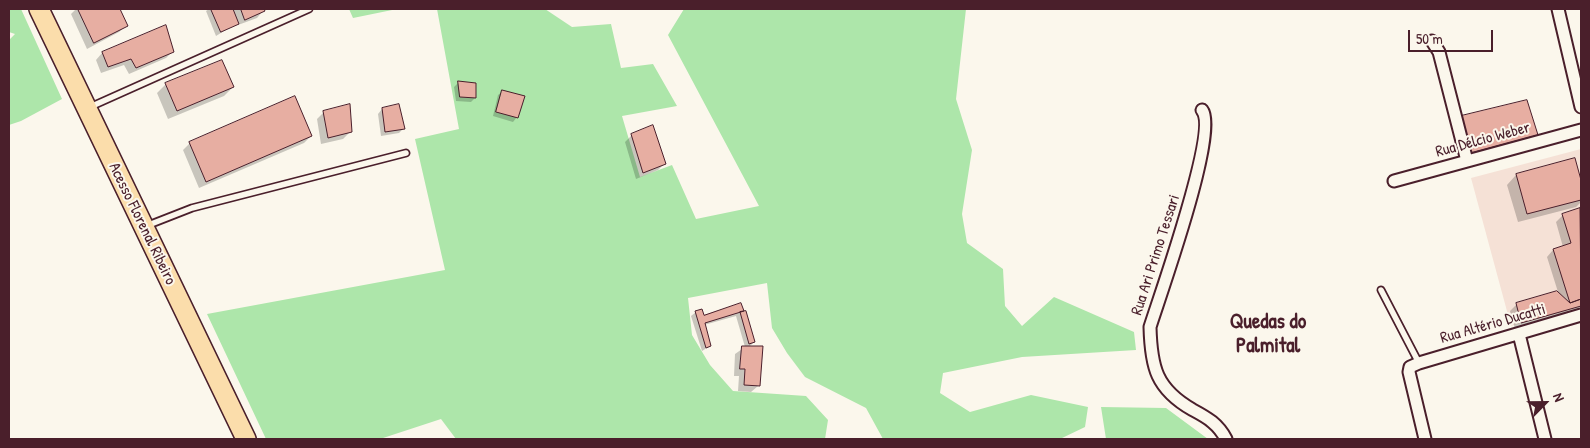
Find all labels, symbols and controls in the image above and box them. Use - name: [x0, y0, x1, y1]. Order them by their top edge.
- scale bar: [1410, 20, 1495, 52]
- text: 50 m: [1416, 28, 1443, 49]
- street label: Rua Délcio Weber: [1434, 118, 1532, 162]
- street label: Acesso Florenal Ribeiro: [104, 160, 180, 288]
- street label: Rua Ari Primo Tessari: [1127, 192, 1185, 318]
- street label: Rua Altério Ducatti: [1438, 300, 1548, 348]
- district label: Quedas do Palmital: [1230, 309, 1306, 359]
- north arrow: [1520, 378, 1570, 428]
- text: N: [1549, 390, 1569, 404]

